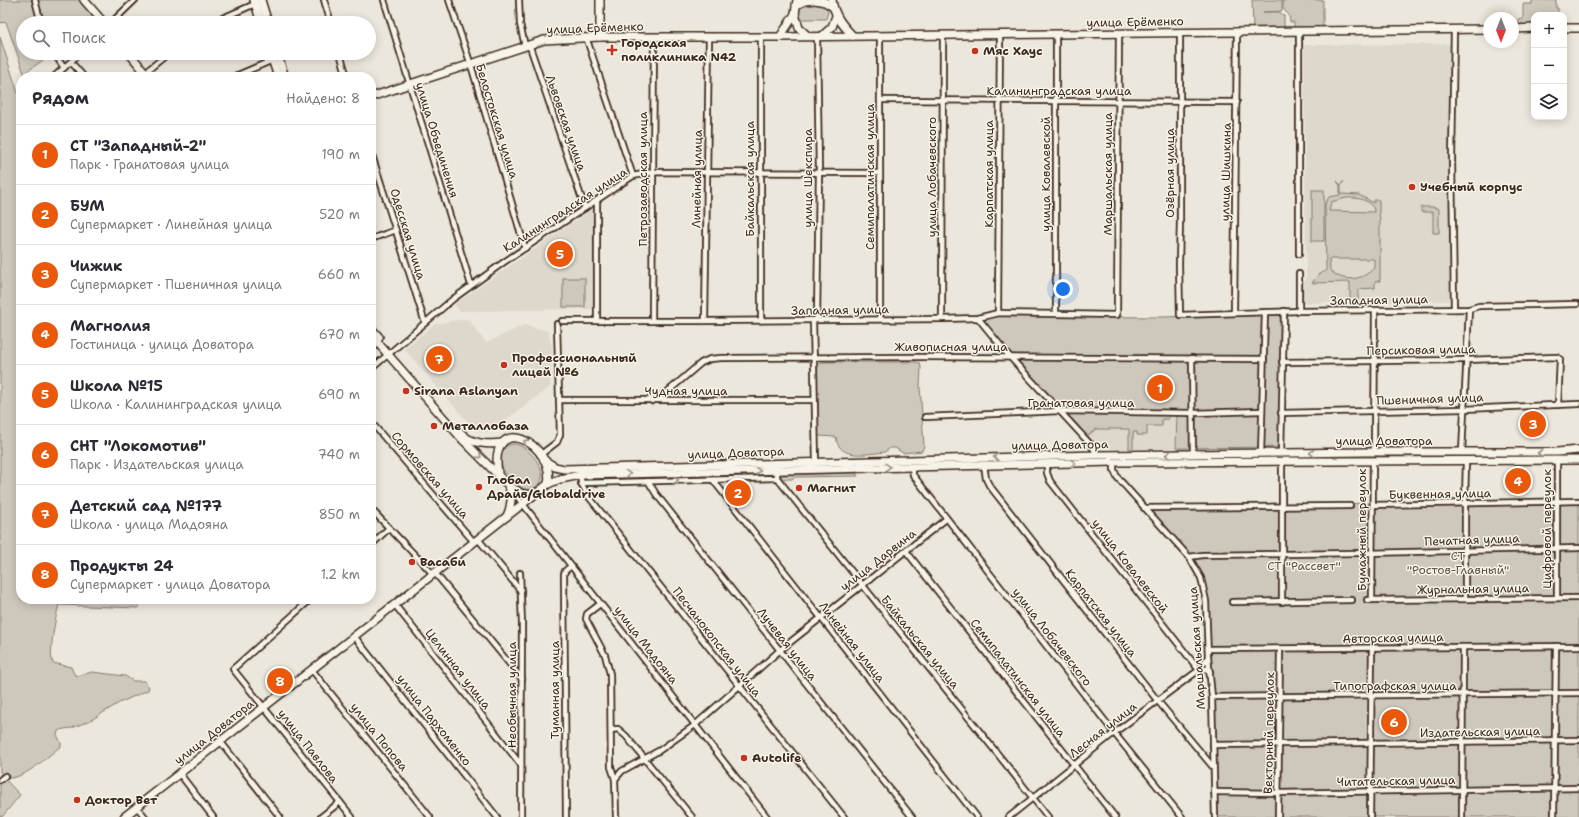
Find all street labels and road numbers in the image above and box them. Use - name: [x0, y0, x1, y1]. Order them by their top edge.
- street label: улица Ерёменко: [1086, 13, 1184, 31]
- street label: улица Ерёменко: [546, 18, 644, 38]
- street label: Белостокская улица: [472, 61, 522, 181]
- street label: Львовская улица: [542, 73, 590, 174]
- street label: улица Объединения: [412, 80, 462, 200]
- street label: Калининградская улица: [987, 83, 1132, 99]
- street label: Семипалатинская улица: [862, 103, 878, 250]
- street label: Петрозаводская улица: [635, 111, 651, 246]
- street label: Маршальская улица: [1100, 112, 1116, 236]
- street label: улица Ковалевской: [1038, 116, 1054, 232]
- street label: улица Лобачевского: [924, 117, 940, 237]
- street label: Карпатская улица: [981, 120, 997, 228]
- street label: Байкальская улица: [742, 121, 758, 237]
- street label: улица Шишкина: [1217, 122, 1235, 221]
- street label: улица Шекспира: [800, 128, 816, 228]
- street label: Озёрная улица: [1162, 128, 1178, 218]
- street label: Линейная улица: [688, 129, 706, 228]
- street label: Калининградская улица: [500, 164, 631, 256]
- street label: Одесская улица: [387, 186, 430, 282]
- street label: Западная улица: [1330, 291, 1429, 309]
- street label: Западная улица: [791, 301, 890, 319]
- street label: Живописная улица: [894, 339, 1008, 355]
- street label: Персиковая улица: [1366, 341, 1476, 359]
- street label: Чудная улица: [644, 383, 728, 399]
- street label: Пшеничная улица: [1376, 389, 1484, 409]
- street label: Гранатовая улица: [1028, 395, 1135, 411]
- street label: Сормовская улица: [388, 428, 473, 522]
- street label: улица Доватора: [1336, 433, 1433, 449]
- street label: улица Доватора: [1011, 436, 1109, 454]
- street label: улица Доватора: [687, 443, 785, 463]
- street label: Бумажный переулок: [1354, 468, 1370, 591]
- street label: Цифровой переулок: [1539, 469, 1555, 589]
- street label: Буквенная улица: [1389, 485, 1492, 503]
- street label: улица Ковалевской: [1088, 516, 1172, 617]
- street label: улица Дарвина: [837, 525, 920, 595]
- street label: Печатная улица: [1424, 530, 1520, 550]
- street label: Карпатская улица: [1062, 566, 1141, 661]
- street label: Журнальная улица: [1417, 580, 1530, 598]
- street label: Песчанокопская улица: [669, 584, 765, 701]
- street label: улица Лобачевского: [1009, 585, 1095, 689]
- street label: Маршальская улица: [1185, 585, 1209, 710]
- street label: Байкальская улица: [877, 592, 963, 692]
- street label: Линейная улица: [815, 598, 889, 686]
- street label: улица Мадояна: [610, 603, 682, 688]
- street label: Лучевая улица: [753, 604, 821, 684]
- street label: Семипалатинская улица: [967, 615, 1070, 741]
- street label: Целинная улица: [422, 625, 495, 713]
- street label: Авторская улица: [1342, 629, 1444, 647]
- street label: Туманная улица: [547, 640, 563, 739]
- street label: Необычная улица: [504, 641, 520, 748]
- street label: улица Пархоменко: [393, 671, 475, 769]
- street label: Векторный переулок: [1260, 671, 1278, 794]
- street label: Типографская улица: [1333, 678, 1457, 694]
- street label: улица Доватора: [171, 696, 258, 768]
- street label: Лесная улица: [1066, 698, 1141, 761]
- street label: улица Попова: [347, 700, 412, 775]
- street label: улица Павлова: [274, 706, 342, 787]
- street label: Издательская улица: [1420, 723, 1541, 741]
- street label: Читательская улица: [1337, 772, 1456, 790]

